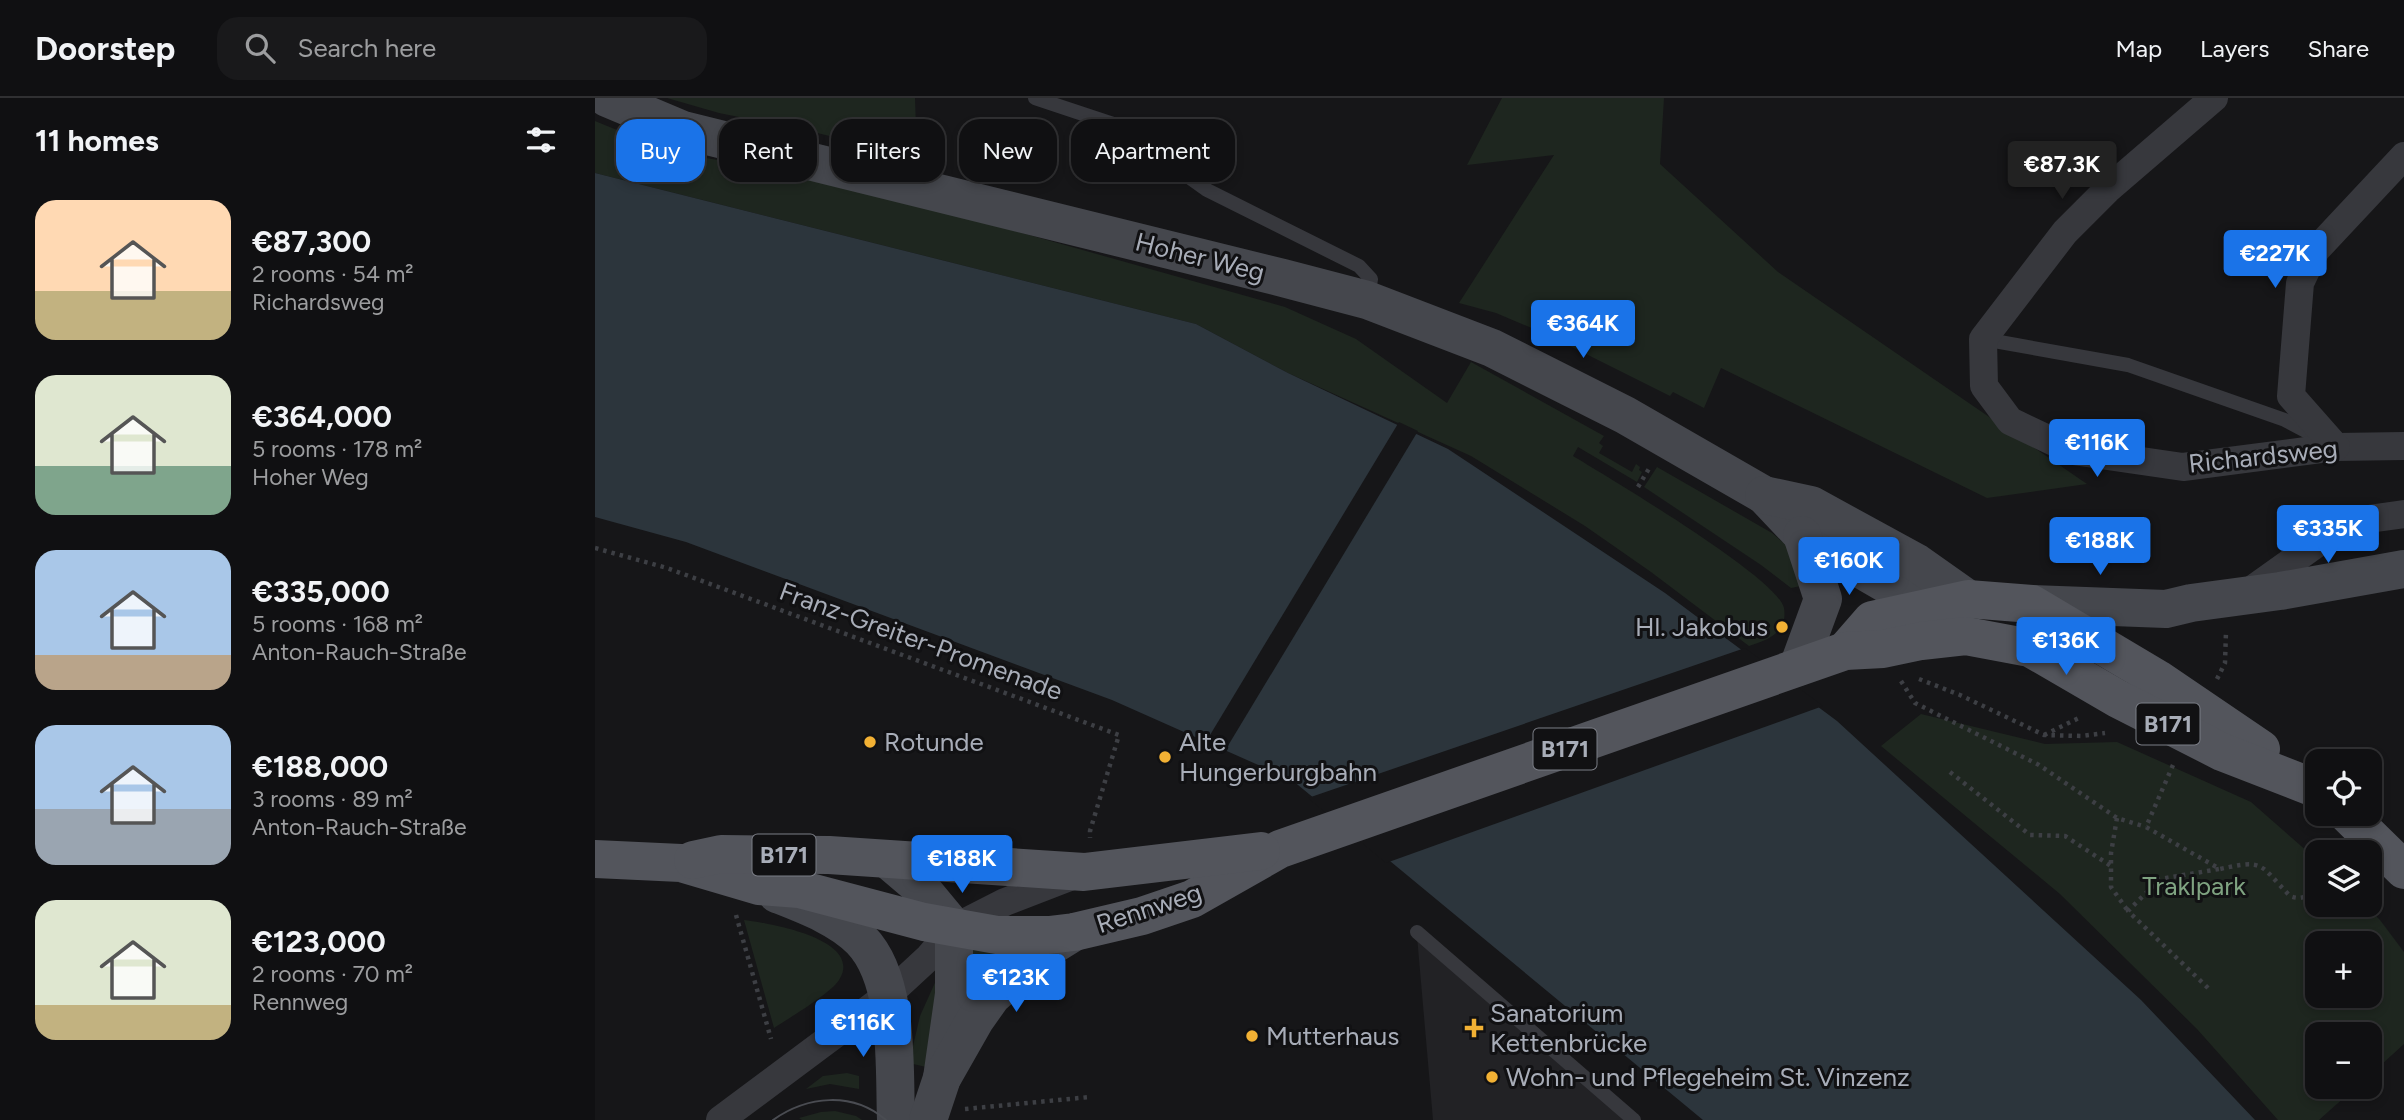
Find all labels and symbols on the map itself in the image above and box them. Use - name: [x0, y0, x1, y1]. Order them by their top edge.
- pin: €87.3K: [2005, 141, 2119, 201]
- street label: Hoher Weg: [1132, 226, 1268, 288]
- pin: €227K: [2226, 230, 2324, 290]
- pin: €364K: [1534, 300, 1632, 360]
- pin: €116K: [2048, 420, 2146, 479]
- street label: Richardsweg: [2187, 432, 2339, 480]
- pin: €335K: [2279, 505, 2377, 565]
- pin: €188K: [2051, 518, 2149, 577]
- pin: €160K: [1800, 538, 1898, 597]
- street label: Franz-Greiter-Promenade: [775, 575, 1067, 707]
- place label: Hl. Jakobus: [1635, 611, 1768, 643]
- pin: €136K: [2017, 618, 2115, 677]
- marker: Hl. Jakobus: [1774, 619, 1790, 635]
- road number: B171: [2137, 704, 2199, 744]
- place label: Rotunde: [884, 726, 984, 758]
- place label: Alte Hungerburgbahn: [1179, 726, 1377, 788]
- road number: B171: [1534, 728, 1597, 770]
- marker: Rotunde: [862, 734, 878, 750]
- marker: Alte Hungerburgbahn: [1157, 749, 1173, 765]
- road number: B171: [753, 834, 815, 876]
- pin: €188K: [913, 836, 1011, 895]
- park label: Traklpark: [2142, 870, 2246, 902]
- street label: Rennweg: [1092, 876, 1206, 940]
- pin: €123K: [967, 954, 1065, 1014]
- place label: Sanatorium Kettenbrücke: [1490, 997, 1647, 1059]
- pin: €116K: [814, 1000, 912, 1059]
- marker: Sanatorium Kettenbrücke: [1464, 1018, 1484, 1038]
- place label: Mutterhaus: [1266, 1020, 1399, 1052]
- marker: Mutterhaus: [1244, 1028, 1260, 1044]
- place label: Wohn- und Pflegeheim St. Vinzenz: [1506, 1061, 1910, 1093]
- marker: Wohn- und Pflegeheim St. Vinzenz: [1484, 1069, 1500, 1085]

